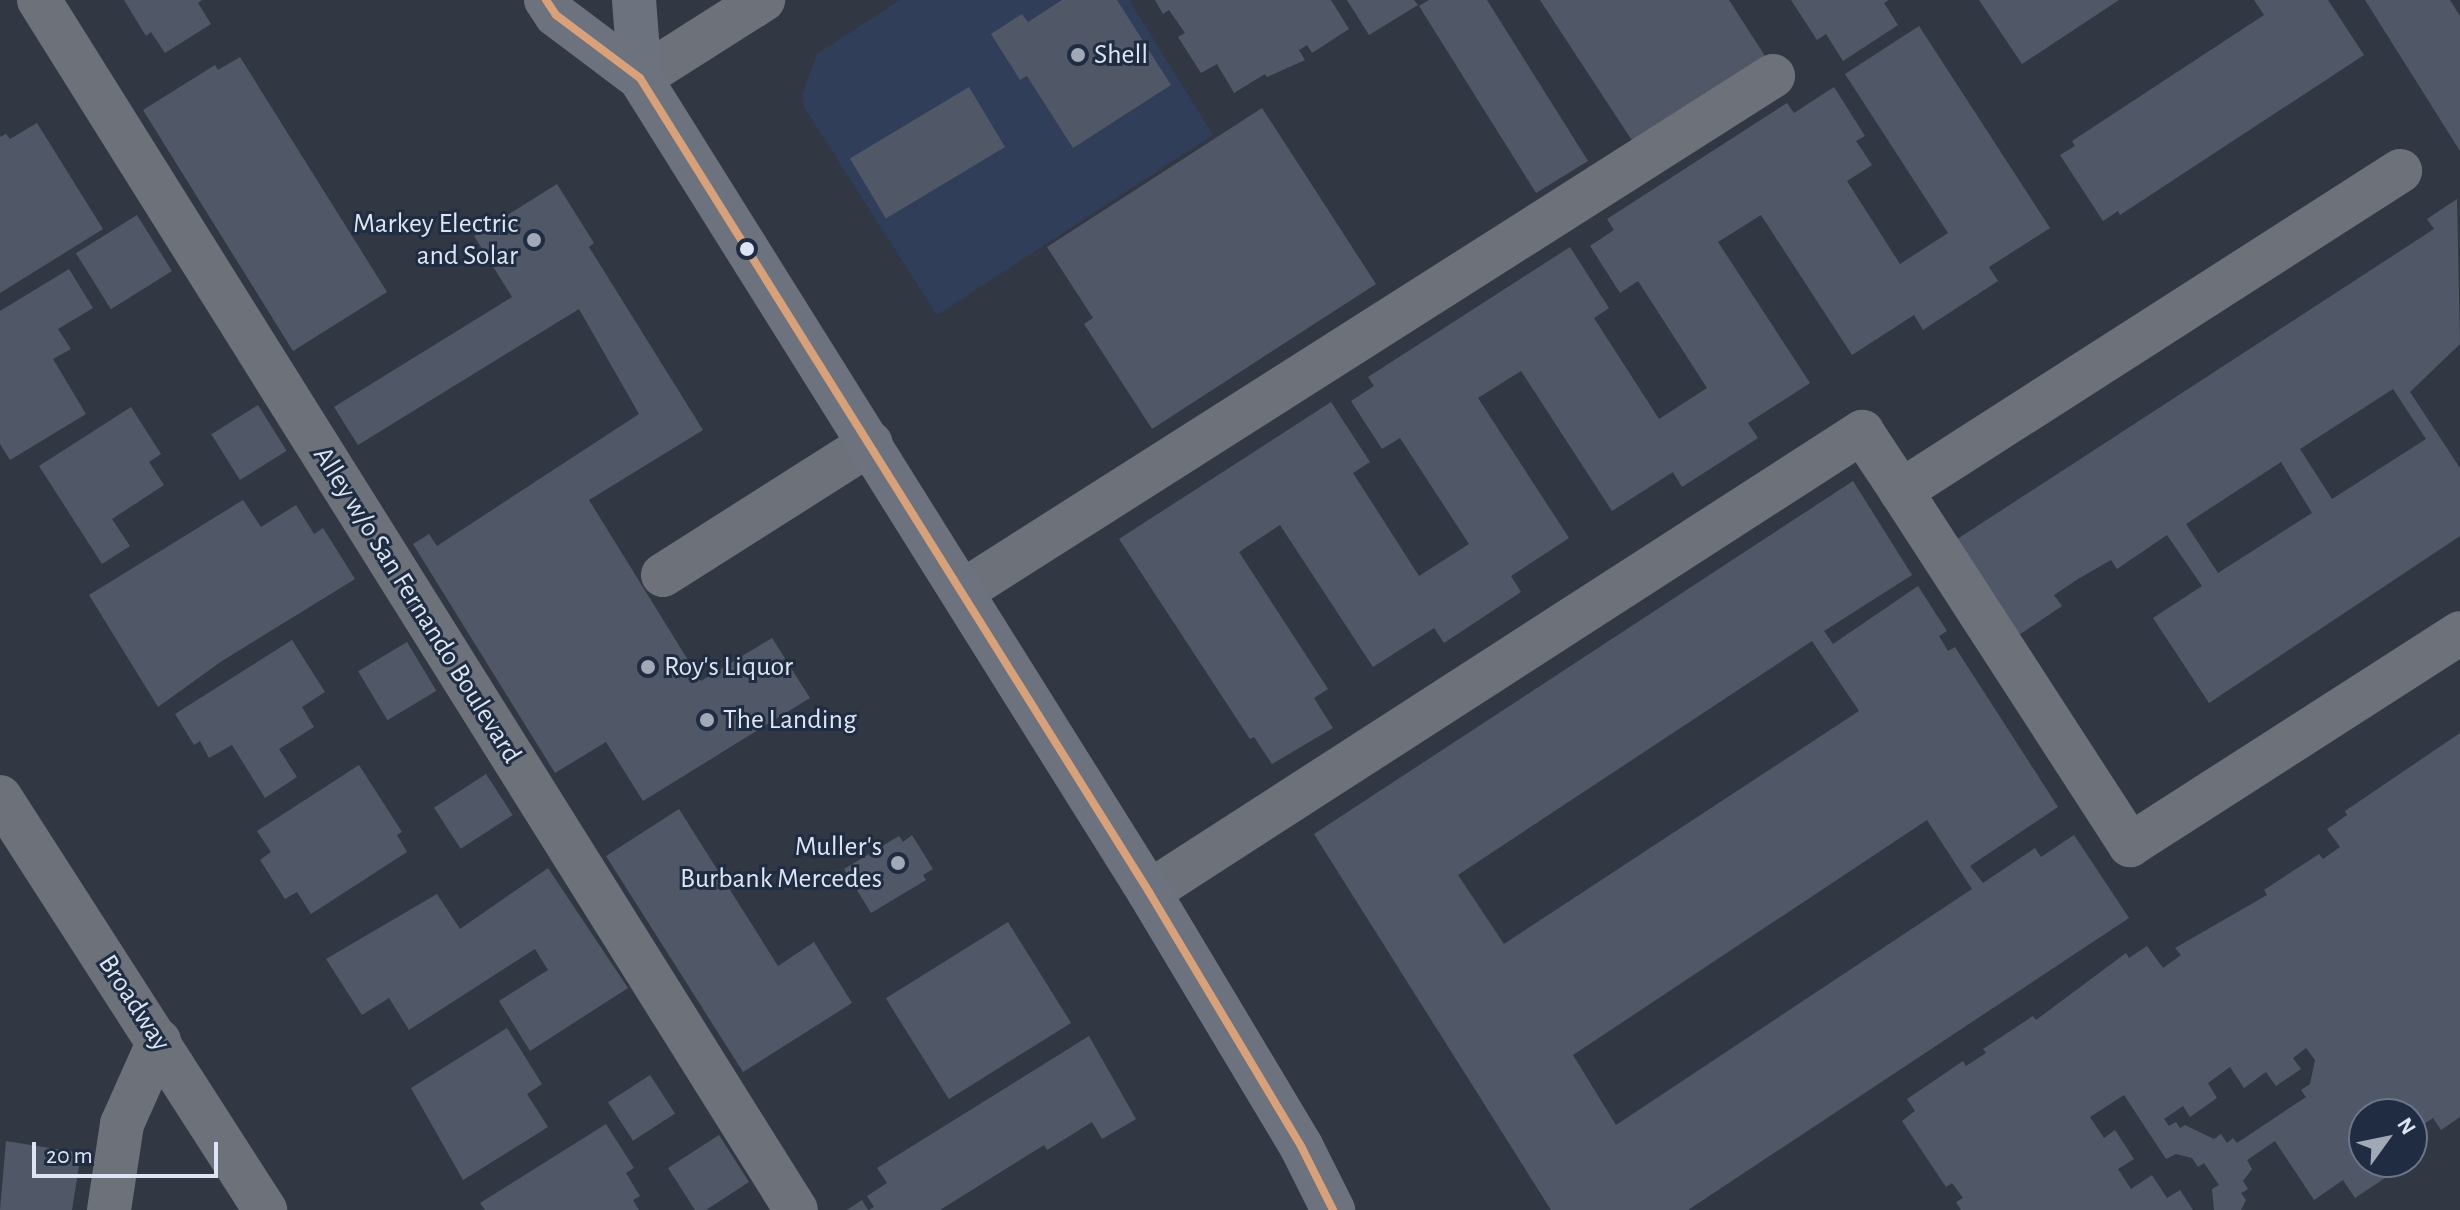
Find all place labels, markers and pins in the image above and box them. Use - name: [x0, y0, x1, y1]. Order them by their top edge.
- place label: Shell: [1094, 38, 1148, 72]
- marker: Shell: [1069, 46, 1087, 64]
- place label: Markey Electric and Solar: [353, 207, 518, 273]
- marker: Markey Electric and Solar: [525, 231, 543, 249]
- unlabelled marker: [739, 241, 755, 257]
- place label: Roy's Liquor: [664, 650, 793, 684]
- marker: Roy's Liquor: [639, 658, 657, 676]
- place label: The Landing: [723, 703, 857, 737]
- marker: The Landing: [698, 711, 716, 729]
- place label: Muller's Burbank Mercedes: [680, 830, 882, 896]
- marker: Muller's Burbank Mercedes: [889, 854, 907, 872]

